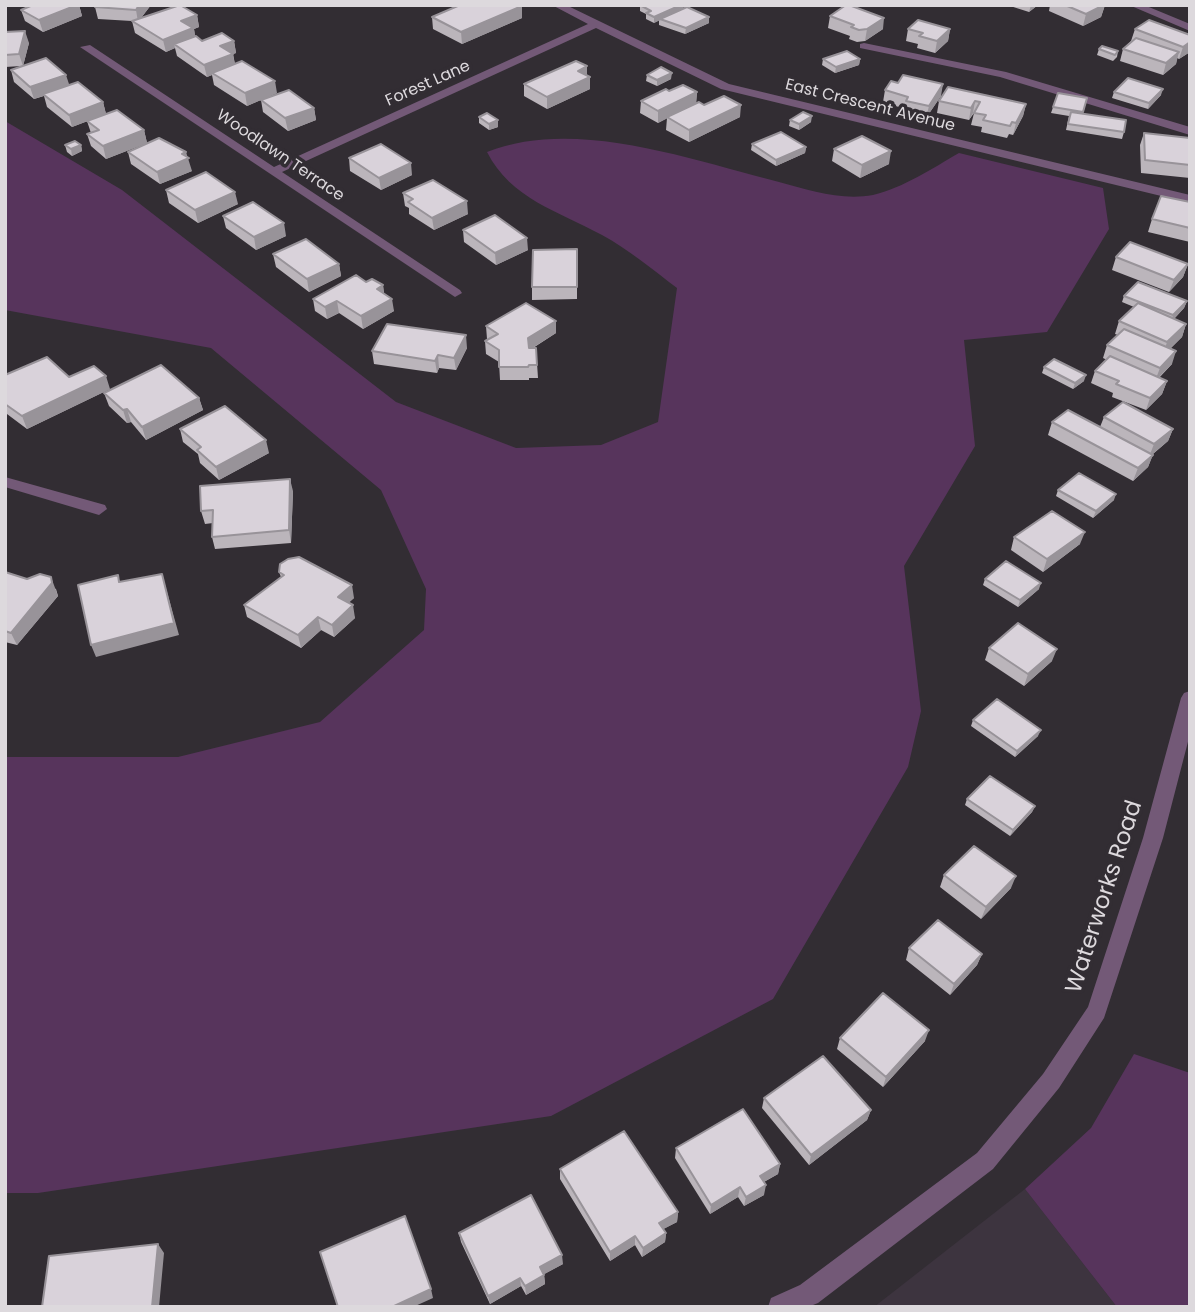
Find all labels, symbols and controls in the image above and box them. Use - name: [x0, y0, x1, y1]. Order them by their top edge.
- street label: Forest Lane: [383, 57, 473, 111]
- street label: East Crescent Avenue: [783, 76, 957, 136]
- street label: Woodlawn Terrace: [212, 106, 348, 206]
- street label: Waterworks Road: [1061, 797, 1149, 997]

